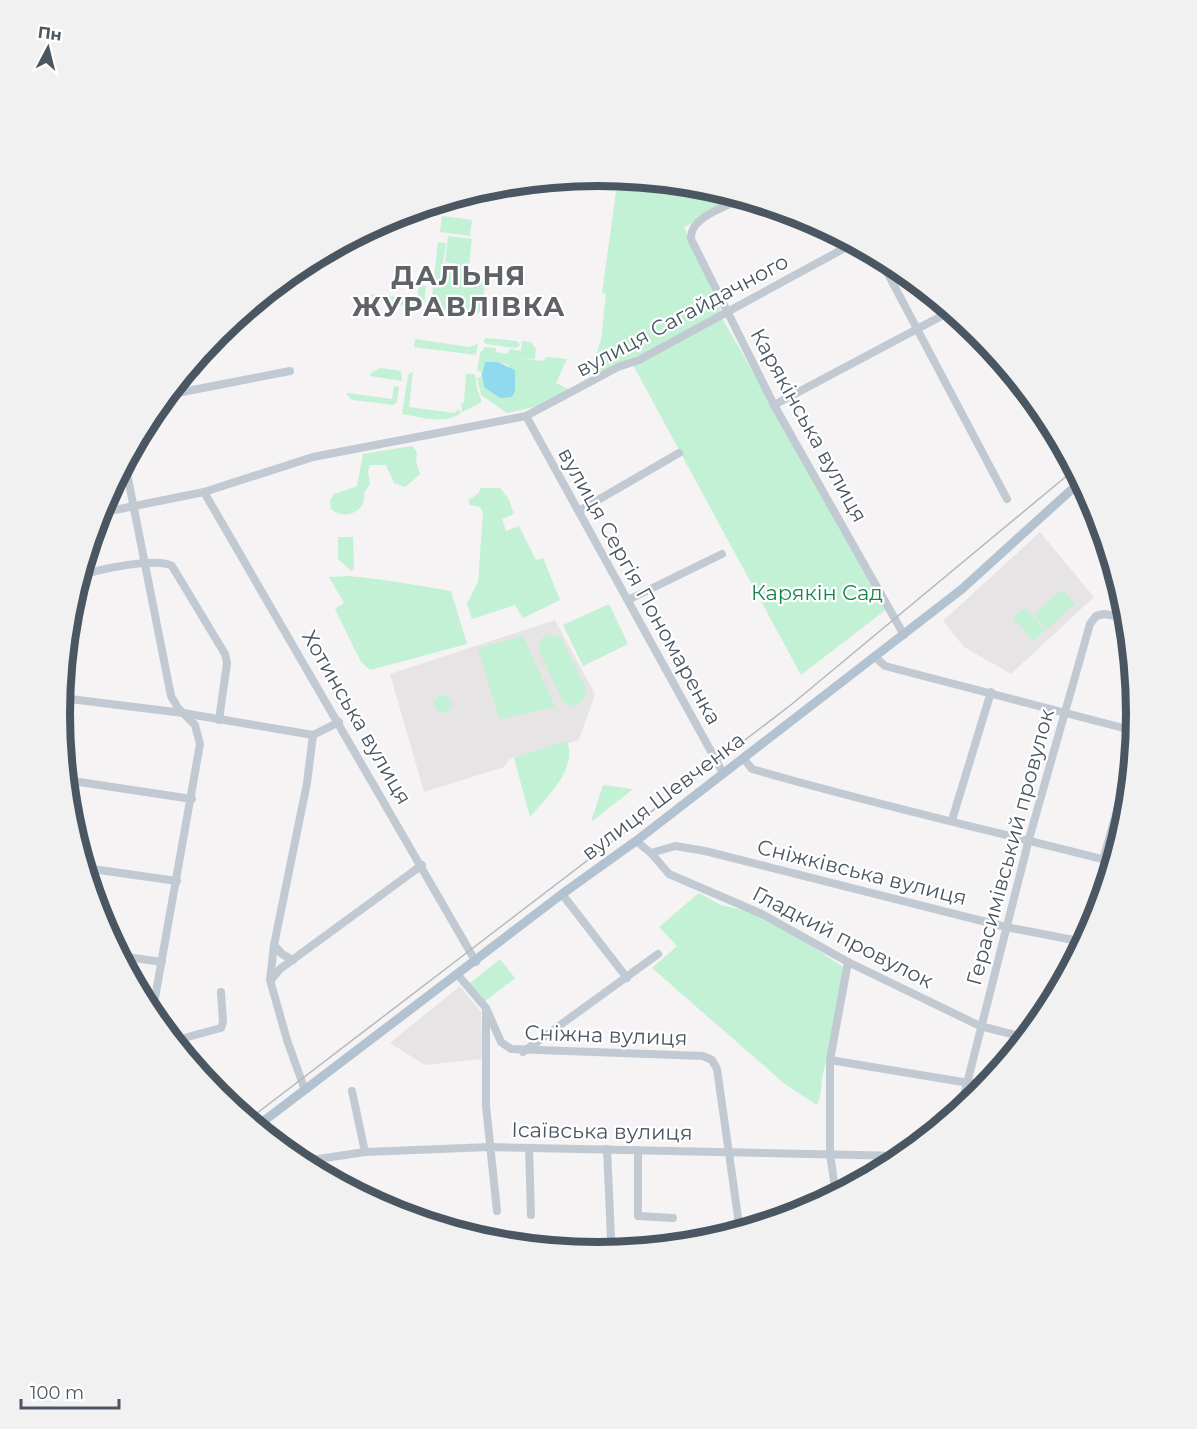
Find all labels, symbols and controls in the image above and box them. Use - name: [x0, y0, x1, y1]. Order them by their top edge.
- north arrow: [18, 18, 78, 78]
- text: Пн: [37, 23, 63, 45]
- street label: вулиця Сагайдачного: [572, 248, 792, 382]
- district label: ДАЛЬНЯ ЖУРАВЛІВКА: [352, 259, 566, 323]
- street label: Карякінська вулиця: [745, 324, 873, 526]
- street label: вулиця Сергія Пономаренка: [553, 443, 727, 729]
- park label: Карякін Сад: [751, 580, 883, 605]
- street label: Хотинська вулиця: [297, 626, 417, 808]
- street label: Герасимівський провулок: [961, 706, 1059, 988]
- street label: вулиця Шевченка: [577, 727, 749, 865]
- street label: Сніжківська вулиця: [755, 834, 969, 910]
- street label: Гладкий провулок: [749, 881, 937, 993]
- street label: Сніжна вулиця: [524, 1020, 688, 1050]
- street label: Ісаївська вулиця: [511, 1117, 693, 1145]
- scale bar: [21, 1372, 118, 1410]
- text: 100 m: [30, 1382, 84, 1404]

